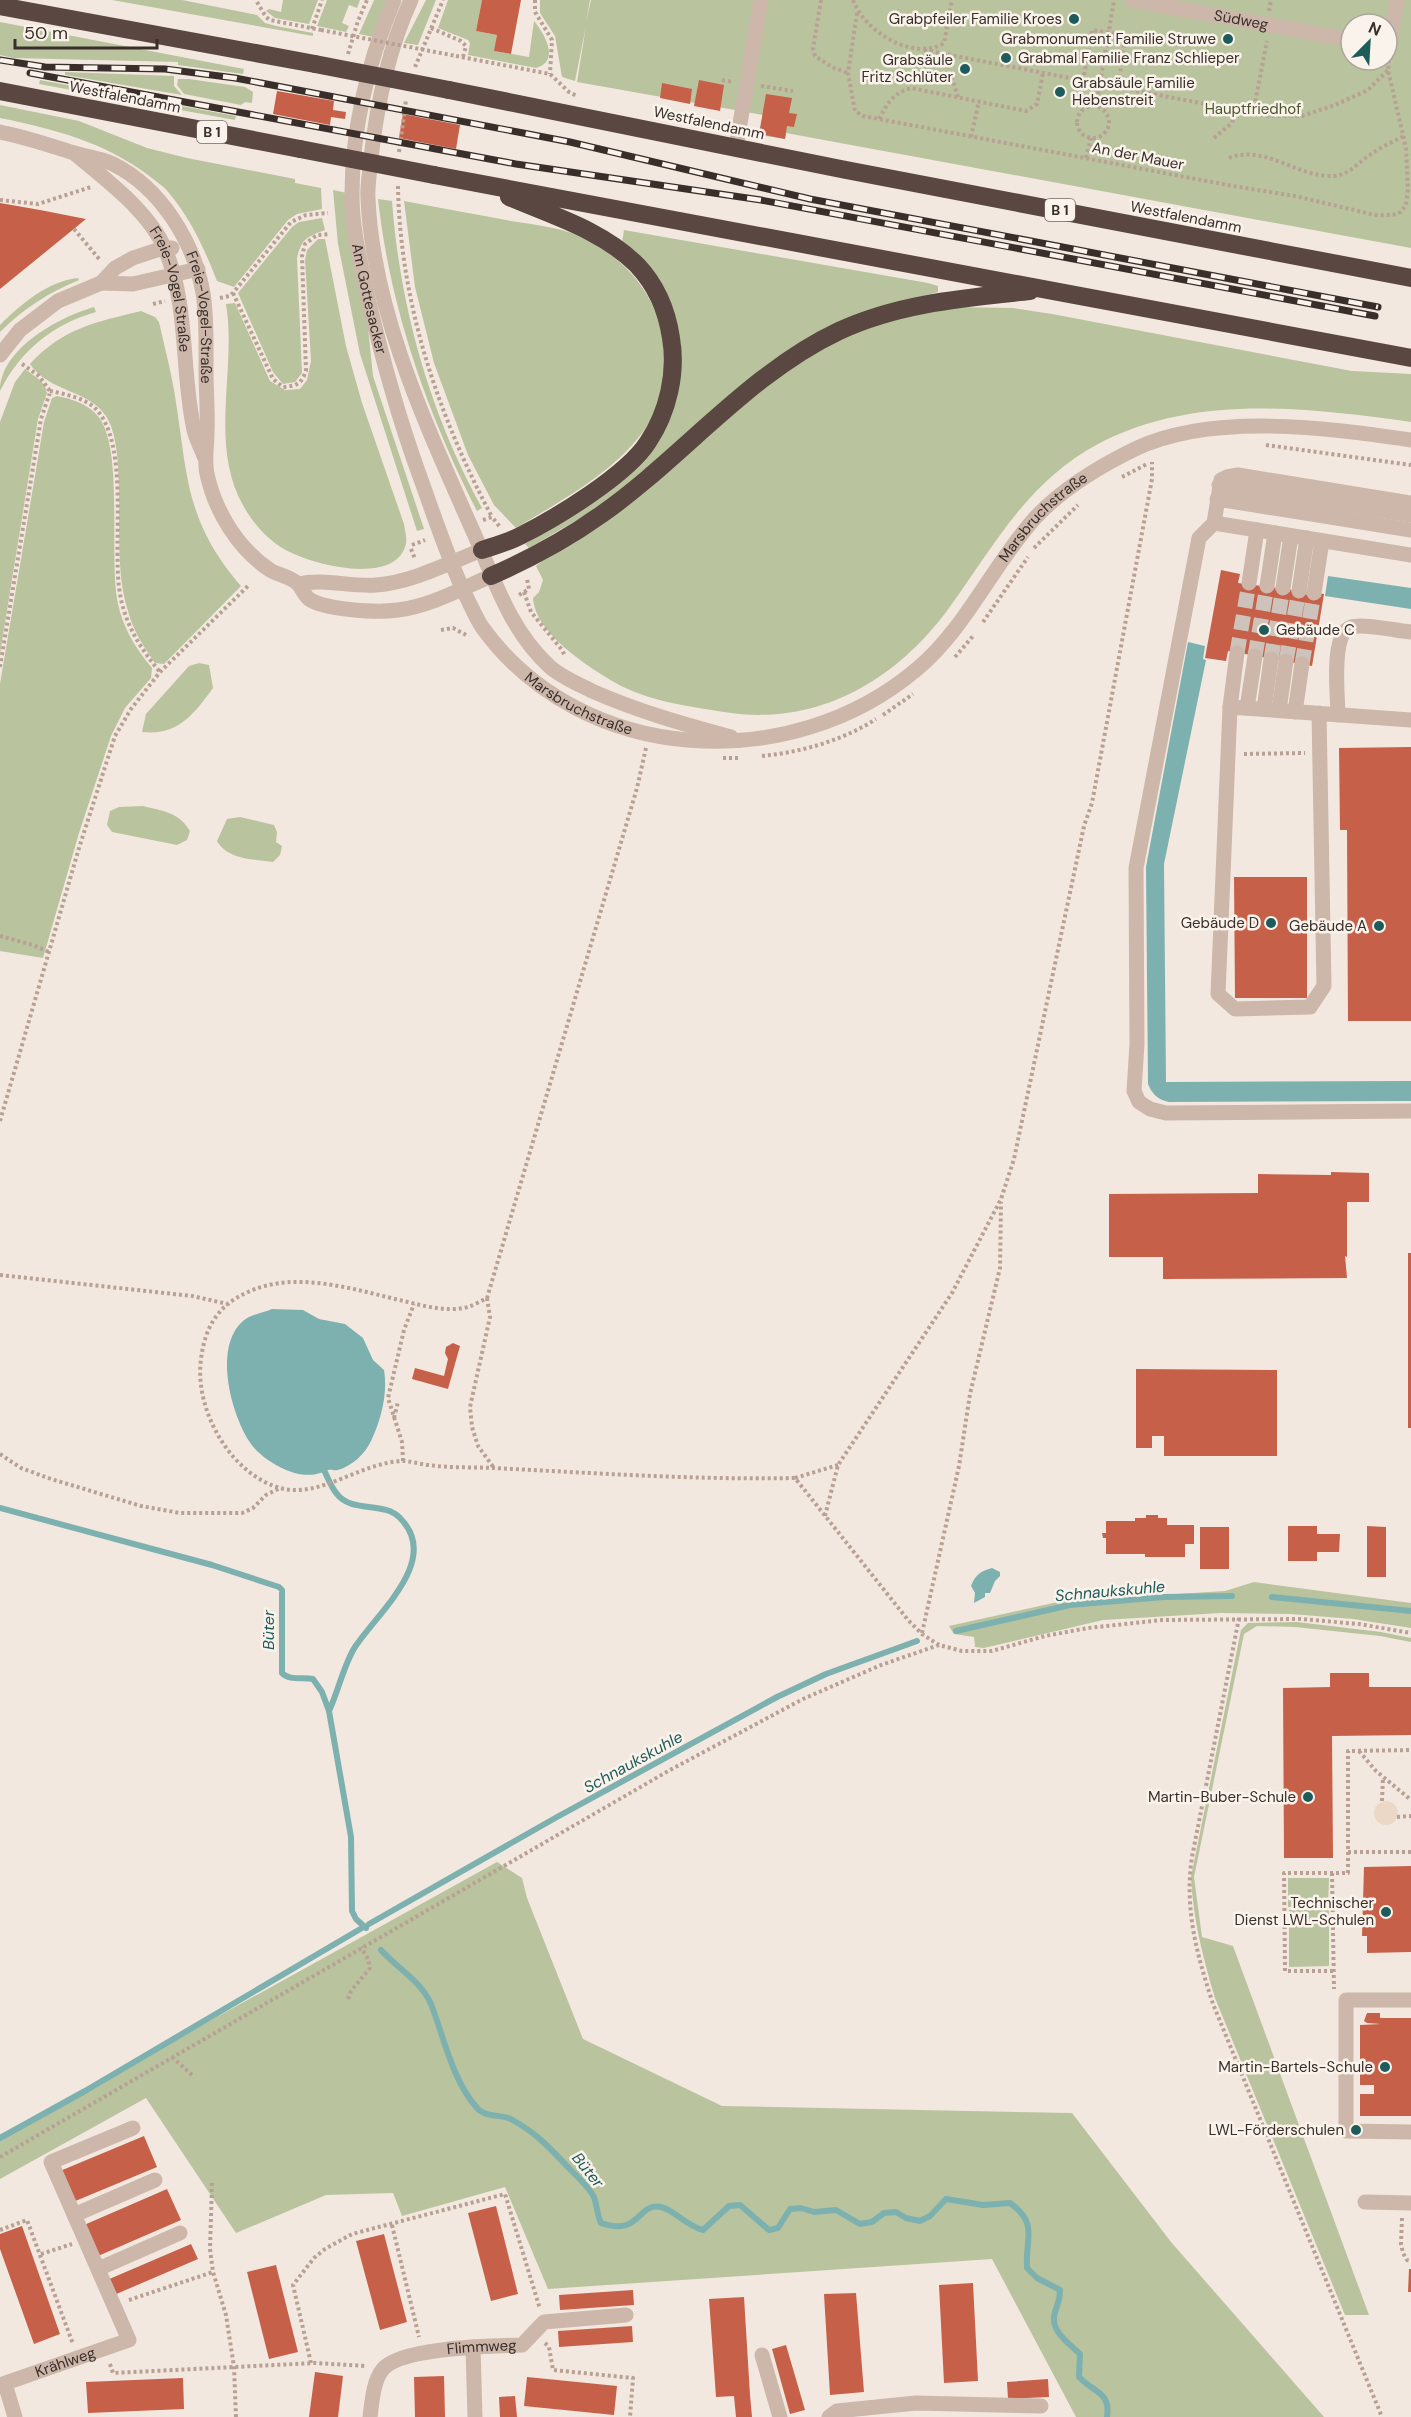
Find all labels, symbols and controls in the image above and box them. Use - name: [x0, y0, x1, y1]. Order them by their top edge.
- street label: Südweg: [1212, 5, 1270, 35]
- place label: Grabpfeiler Familie Kroes: [889, 9, 1062, 29]
- scale bar: [15, 12, 158, 50]
- marker: Grabpfeiler Familie Kroes: [1067, 12, 1081, 26]
- north arrow: [1339, 12, 1399, 72]
- text: N: [1365, 17, 1384, 41]
- text: 50 m: [24, 21, 68, 45]
- place label: Grabmonument Familie Struwe: [1001, 29, 1216, 49]
- marker: Grabmonument Familie Struwe: [1221, 32, 1235, 46]
- place label: Grabmal Familie Franz Schlieper: [1018, 48, 1240, 68]
- place label: Grabsäule Fritz Schlüter: [861, 50, 953, 87]
- marker: Grabmal Familie Franz Schlieper: [999, 51, 1013, 65]
- marker: Grabsäule Fritz Schlüter: [958, 62, 972, 76]
- place label: Grabsäule Familie Hebenstreit: [1072, 73, 1195, 110]
- street label: Westfalendamm: [68, 76, 182, 118]
- marker: Grabsäule Familie Hebenstreit: [1053, 85, 1067, 99]
- park label: Hauptfriedhof: [1205, 99, 1301, 119]
- street label: Westfalendamm: [652, 101, 766, 145]
- road number: B 1: [197, 121, 227, 143]
- street label: An der Mauer: [1090, 137, 1186, 175]
- street label: Westfalendamm: [1129, 196, 1243, 238]
- road number: B 1: [1045, 199, 1075, 221]
- street label: Freie-Vogel Straße: [145, 222, 195, 353]
- street label: Am Gottesacker: [347, 242, 392, 356]
- street label: Freie-Vogel-Straße: [181, 248, 216, 384]
- street label: Marsbruchstraße: [994, 468, 1091, 566]
- place label: Gebäude C: [1276, 620, 1355, 640]
- marker: Gebäude C: [1257, 623, 1271, 637]
- street label: Marsbruchstraße: [520, 667, 635, 740]
- place label: Gebäude D: [1181, 913, 1259, 933]
- marker: Gebäude D: [1264, 916, 1278, 930]
- place label: Gebäude A: [1289, 916, 1367, 936]
- marker: Gebäude A: [1372, 919, 1386, 933]
- water label: Schnaukskuhle: [1054, 1576, 1166, 1606]
- water label: Büter: [258, 1609, 279, 1650]
- water label: Schnaukskuhle: [580, 1726, 686, 1798]
- place label: Martin-Buber-Schule: [1148, 1787, 1296, 1807]
- marker: Martin-Buber-Schule: [1301, 1790, 1315, 1804]
- place label: Technischer Dienst LWL-Schulen: [1235, 1893, 1374, 1930]
- marker: Technischer Dienst LWL-Schulen: [1379, 1905, 1393, 1919]
- place label: Martin-Bartels-Schule: [1218, 2057, 1373, 2077]
- marker: Martin-Bartels-Schule: [1378, 2060, 1392, 2074]
- place label: LWL-Förderschulen: [1208, 2120, 1344, 2140]
- marker: LWL-Förderschulen: [1349, 2123, 1363, 2137]
- water label: Büter: [567, 2148, 609, 2193]
- street label: Flimmweg: [446, 2335, 517, 2359]
- street label: Krählweg: [32, 2343, 98, 2382]

